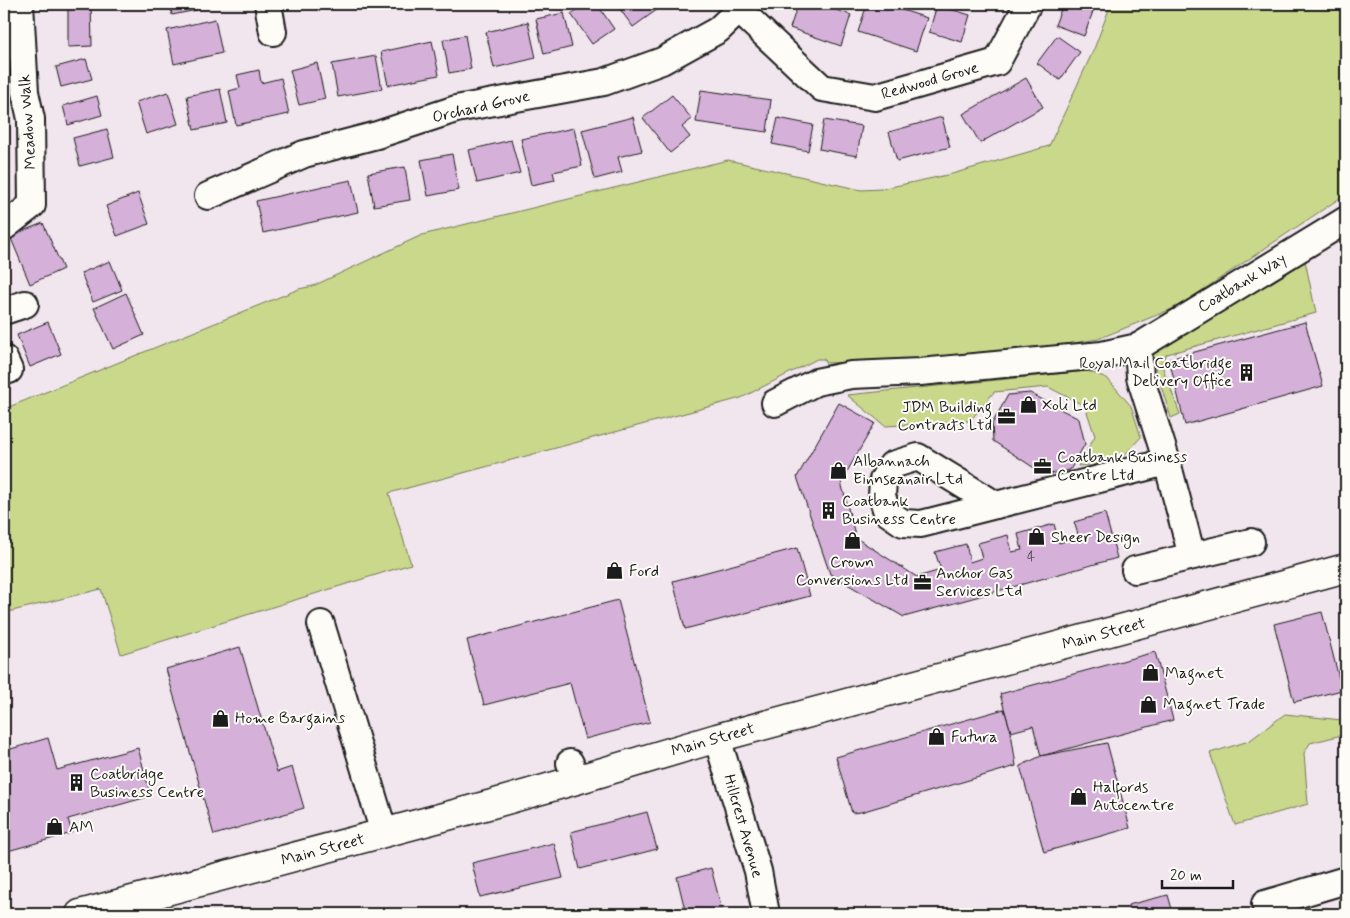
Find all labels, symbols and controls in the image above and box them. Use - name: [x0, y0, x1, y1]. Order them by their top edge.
- street label: Redwood Grove: [879, 57, 981, 105]
- street label: Meadow Walk: [14, 74, 42, 170]
- street label: Orchard Grove: [430, 86, 532, 128]
- street label: Coatbank Way: [1194, 248, 1290, 318]
- place label: Royal Mail Coatbridge Delivery Office: [1079, 353, 1232, 392]
- building icon: Royal Mail Coatbridge Delivery Office: [1236, 362, 1256, 382]
- shop icon: Xoli Ltd: [1018, 395, 1038, 415]
- place label: Xoli Ltd: [1042, 395, 1097, 416]
- place label: JDM Building Contracts Ltd: [897, 397, 992, 436]
- office icon: JDM Building Contracts Ltd: [996, 406, 1016, 426]
- place label: Coatbank Business Centre Ltd: [1057, 447, 1187, 486]
- place label: Albannach Einnseanair Ltd: [853, 451, 963, 490]
- office icon: Coatbank Business Centre Ltd: [1033, 456, 1053, 476]
- shop icon: Albannach Einnseanair Ltd: [829, 460, 849, 480]
- place label: Coatbank Business Centre: [842, 491, 956, 530]
- building icon: Coatbank Business Centre: [818, 500, 838, 520]
- shop icon: Sheer Design: [1027, 527, 1047, 547]
- place label: Sheer Design: [1051, 527, 1140, 549]
- shop icon: Crown Conversions Ltd: [842, 531, 862, 551]
- house number: 4: [1027, 548, 1035, 566]
- place label: Crown Conversions Ltd: [796, 552, 908, 591]
- shop icon: Ford: [605, 561, 625, 581]
- place label: Ford: [629, 561, 659, 582]
- place label: Anchor Gas Services Ltd: [936, 563, 1022, 602]
- office icon: Anchor Gas Services Ltd: [912, 572, 932, 592]
- street label: Main Street: [1060, 613, 1149, 655]
- shop icon: Magnet: [1141, 663, 1161, 683]
- place label: Magnet: [1165, 663, 1225, 685]
- shop icon: Magnet Trade: [1139, 694, 1159, 714]
- place label: Magnet Trade: [1163, 694, 1265, 716]
- shop icon: Home Bargains: [211, 708, 231, 728]
- place label: Home Bargains: [235, 708, 345, 730]
- street label: Main Street: [669, 718, 758, 762]
- shop icon: Futura: [927, 727, 947, 747]
- place label: Futura: [951, 727, 998, 748]
- place label: Coatbridge Business Centre: [90, 764, 204, 803]
- street label: Hillcrest Avenue: [718, 772, 768, 880]
- building icon: Coatbridge Business Centre: [66, 773, 86, 793]
- place label: Halfords Autocentre: [1093, 777, 1174, 816]
- shop icon: Halfords Autocentre: [1069, 786, 1089, 806]
- shop icon: AM: [45, 817, 65, 837]
- place label: AM: [69, 817, 94, 838]
- street label: Main Street: [279, 829, 368, 871]
- scale bar: [1162, 858, 1234, 890]
- text: 20 m: [1170, 866, 1202, 886]

